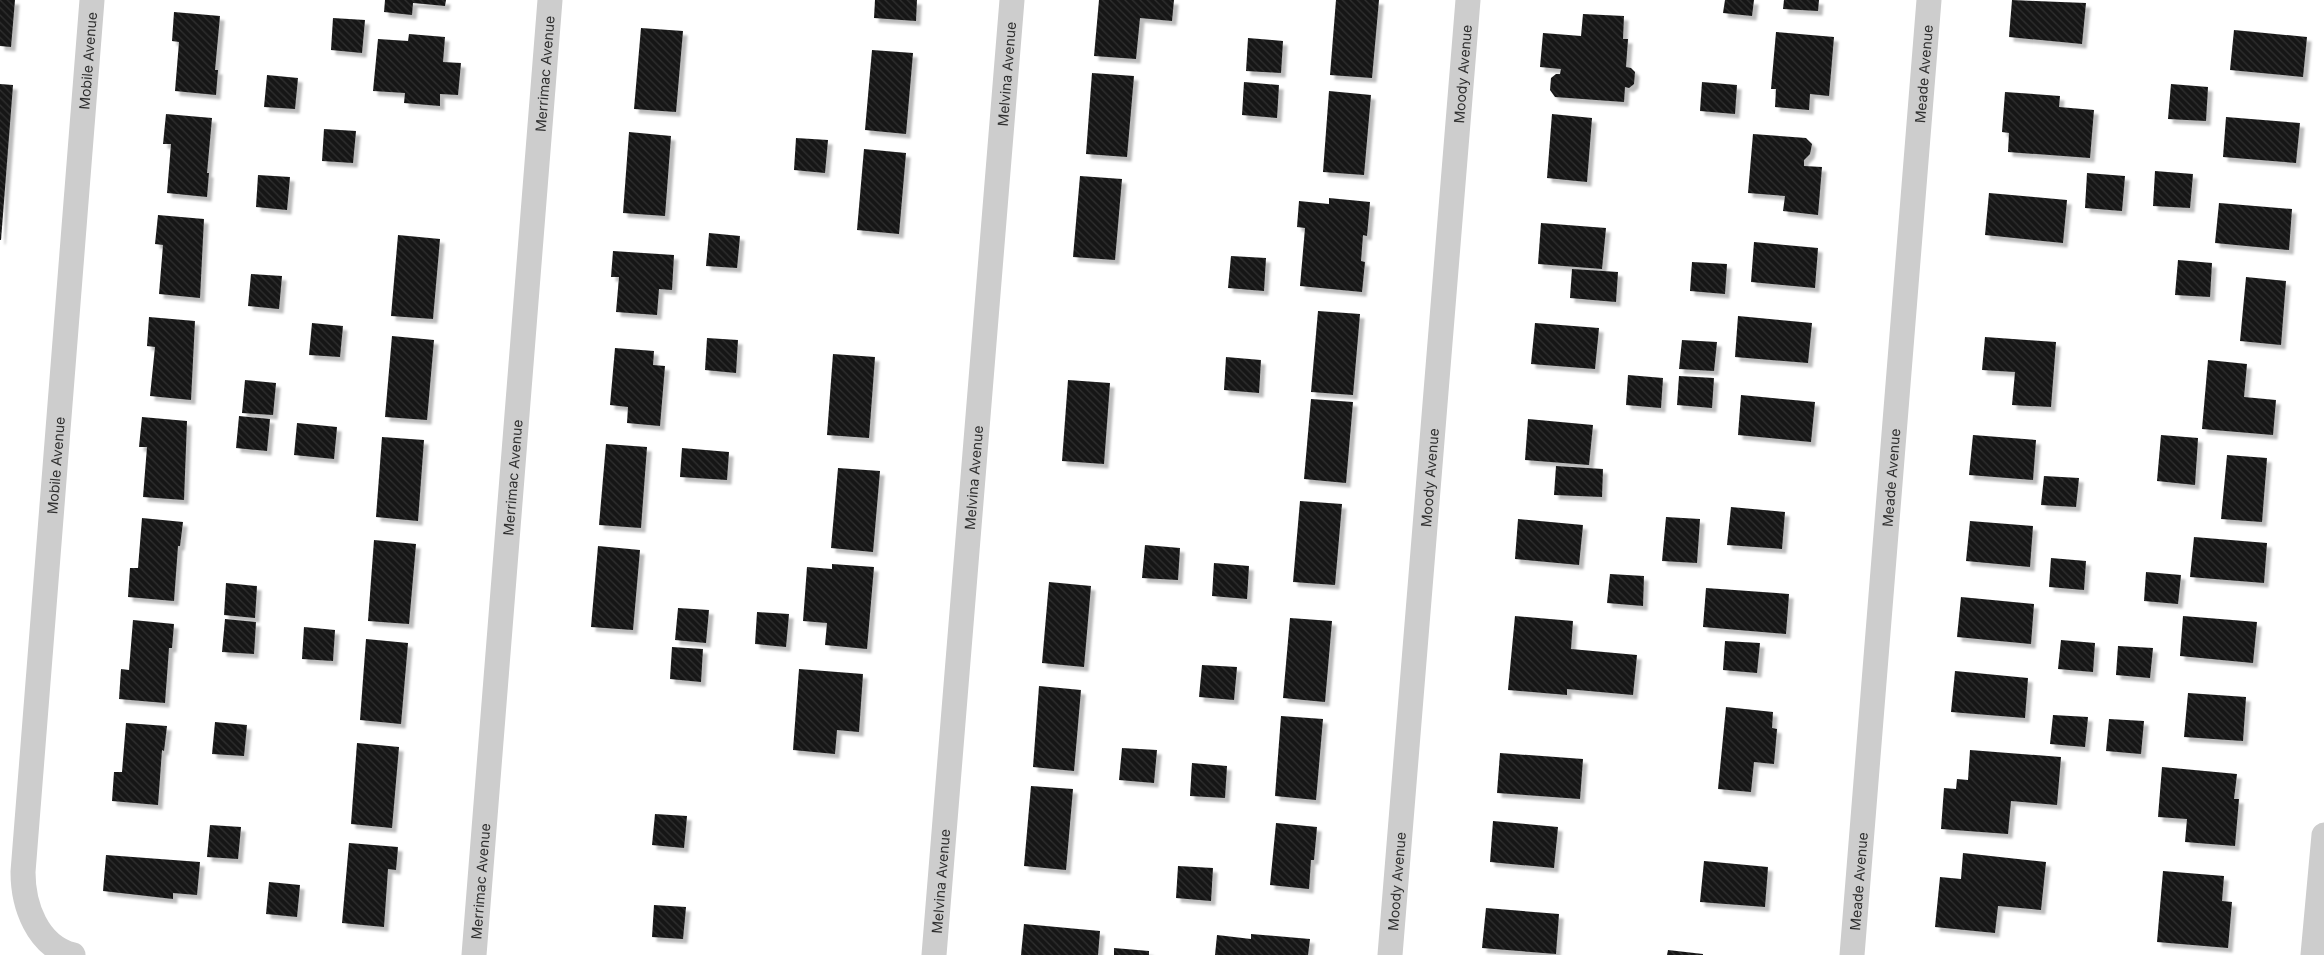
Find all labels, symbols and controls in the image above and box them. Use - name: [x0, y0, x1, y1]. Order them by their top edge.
- street label: Mobile Avenue: [75, 11, 100, 110]
- street label: Merrimac Avenue: [531, 15, 557, 133]
- street label: Melvina Avenue: [993, 21, 1019, 127]
- street label: Moody Avenue: [1449, 24, 1474, 124]
- street label: Meade Avenue: [1911, 24, 1935, 124]
- street label: Mobile Avenue: [43, 416, 68, 515]
- street label: Merrimac Avenue: [499, 419, 525, 536]
- street label: Melvina Avenue: [960, 425, 986, 531]
- street label: Moody Avenue: [1416, 427, 1442, 528]
- street label: Meade Avenue: [1878, 428, 1903, 527]
- street label: Merrimac Avenue: [467, 822, 493, 940]
- street label: Melvina Avenue: [927, 828, 953, 934]
- street label: Moody Avenue: [1384, 831, 1409, 931]
- street label: Meade Avenue: [1846, 831, 1870, 931]

